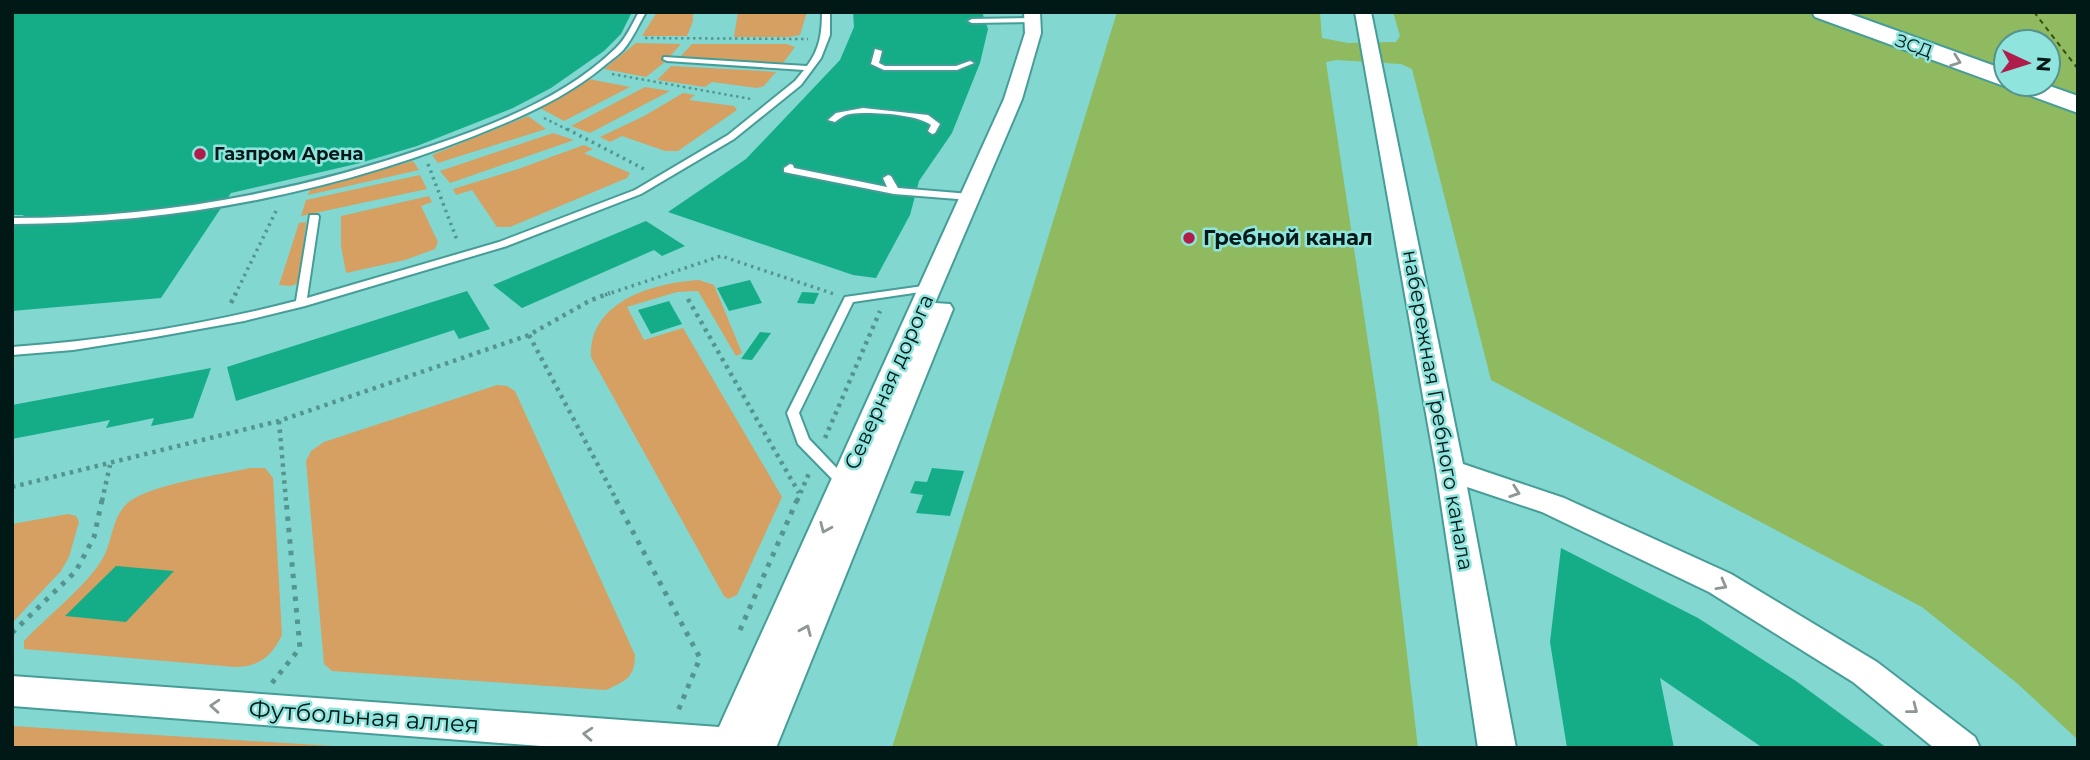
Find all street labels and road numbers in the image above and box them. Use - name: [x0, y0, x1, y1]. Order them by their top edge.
- street label: ЗСД: [1892, 29, 1936, 63]
- street label: набережная Гребного канала: [1398, 248, 1479, 572]
- street label: Северная дорога: [839, 290, 938, 473]
- street label: Футбольная аллея: [248, 694, 480, 739]

